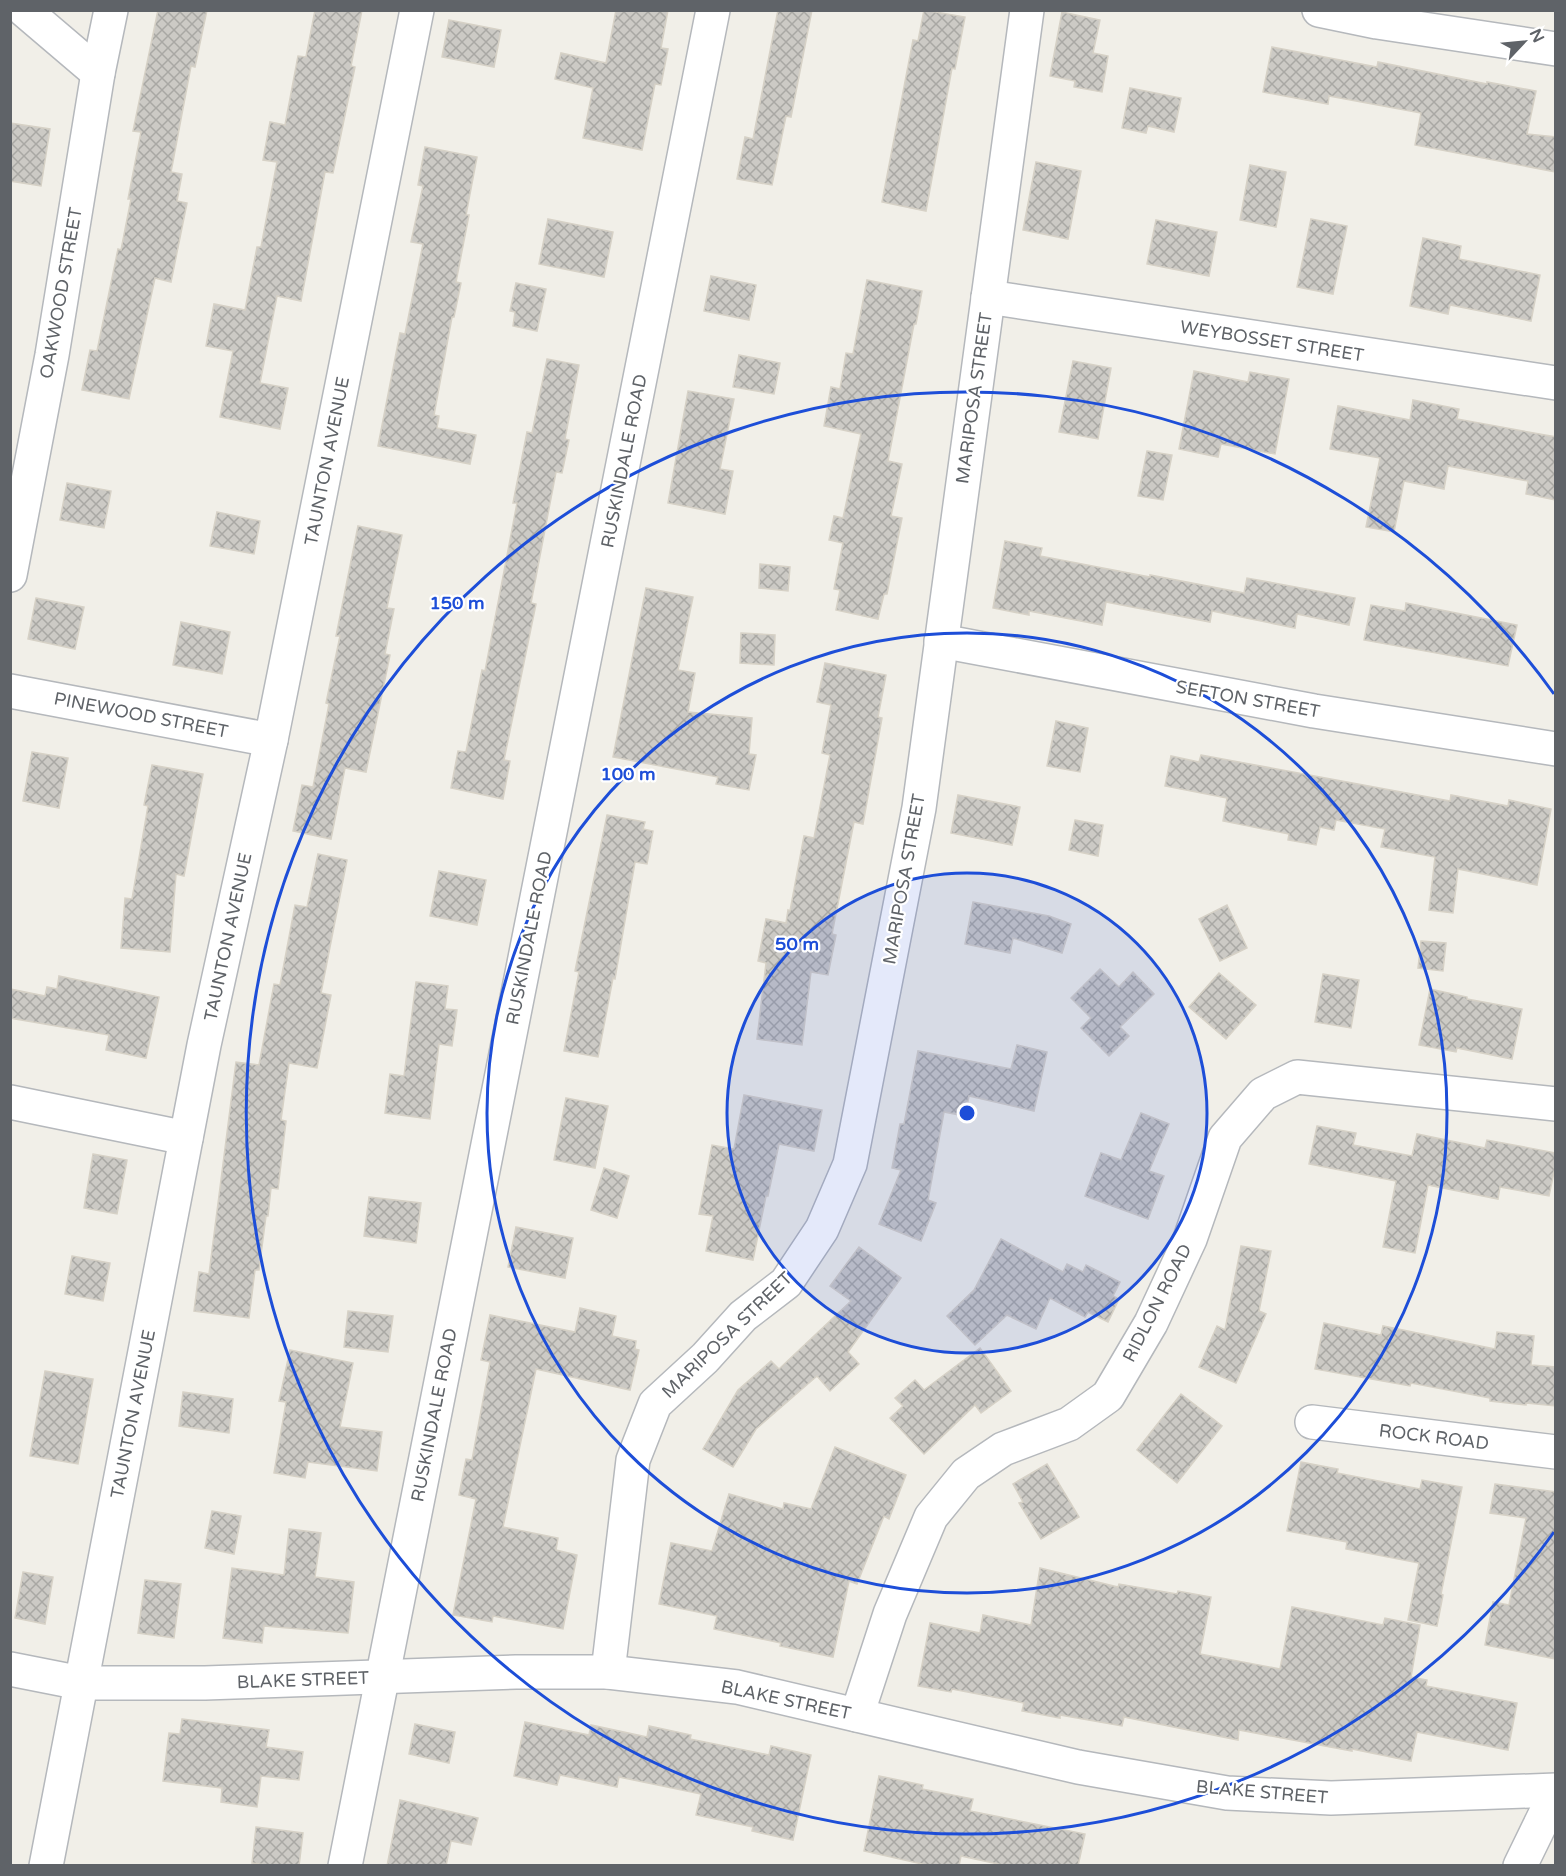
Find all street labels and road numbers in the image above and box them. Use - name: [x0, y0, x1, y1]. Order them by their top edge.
- street label: OAKWOOD STREET: [35, 206, 87, 380]
- street label: MARIPOSA STREET: [951, 311, 997, 485]
- street label: WEYBOSSET STREET: [1179, 316, 1365, 366]
- street label: RUSKINDALE ROAD: [596, 372, 652, 550]
- street label: TAUNTON AVENUE: [300, 375, 354, 547]
- street label: SEFTON STREET: [1174, 675, 1322, 723]
- street label: PINEWOOD STREET: [52, 687, 230, 743]
- street label: MARIPOSA STREET: [878, 792, 930, 966]
- street label: RUSKINDALE ROAD: [501, 849, 557, 1027]
- street label: TAUNTON AVENUE: [199, 851, 257, 1023]
- street label: RIDLON ROAD: [1118, 1240, 1196, 1366]
- street label: MARIPOSA STREET: [657, 1267, 797, 1403]
- street label: RUSKINDALE ROAD: [406, 1326, 462, 1504]
- street label: TAUNTON AVENUE: [106, 1328, 160, 1500]
- street label: ROCK ROAD: [1378, 1419, 1490, 1455]
- street label: BLAKE STREET: [237, 1667, 370, 1693]
- street label: BLAKE STREET: [719, 1675, 853, 1725]
- street label: BLAKE STREET: [1195, 1775, 1329, 1809]

